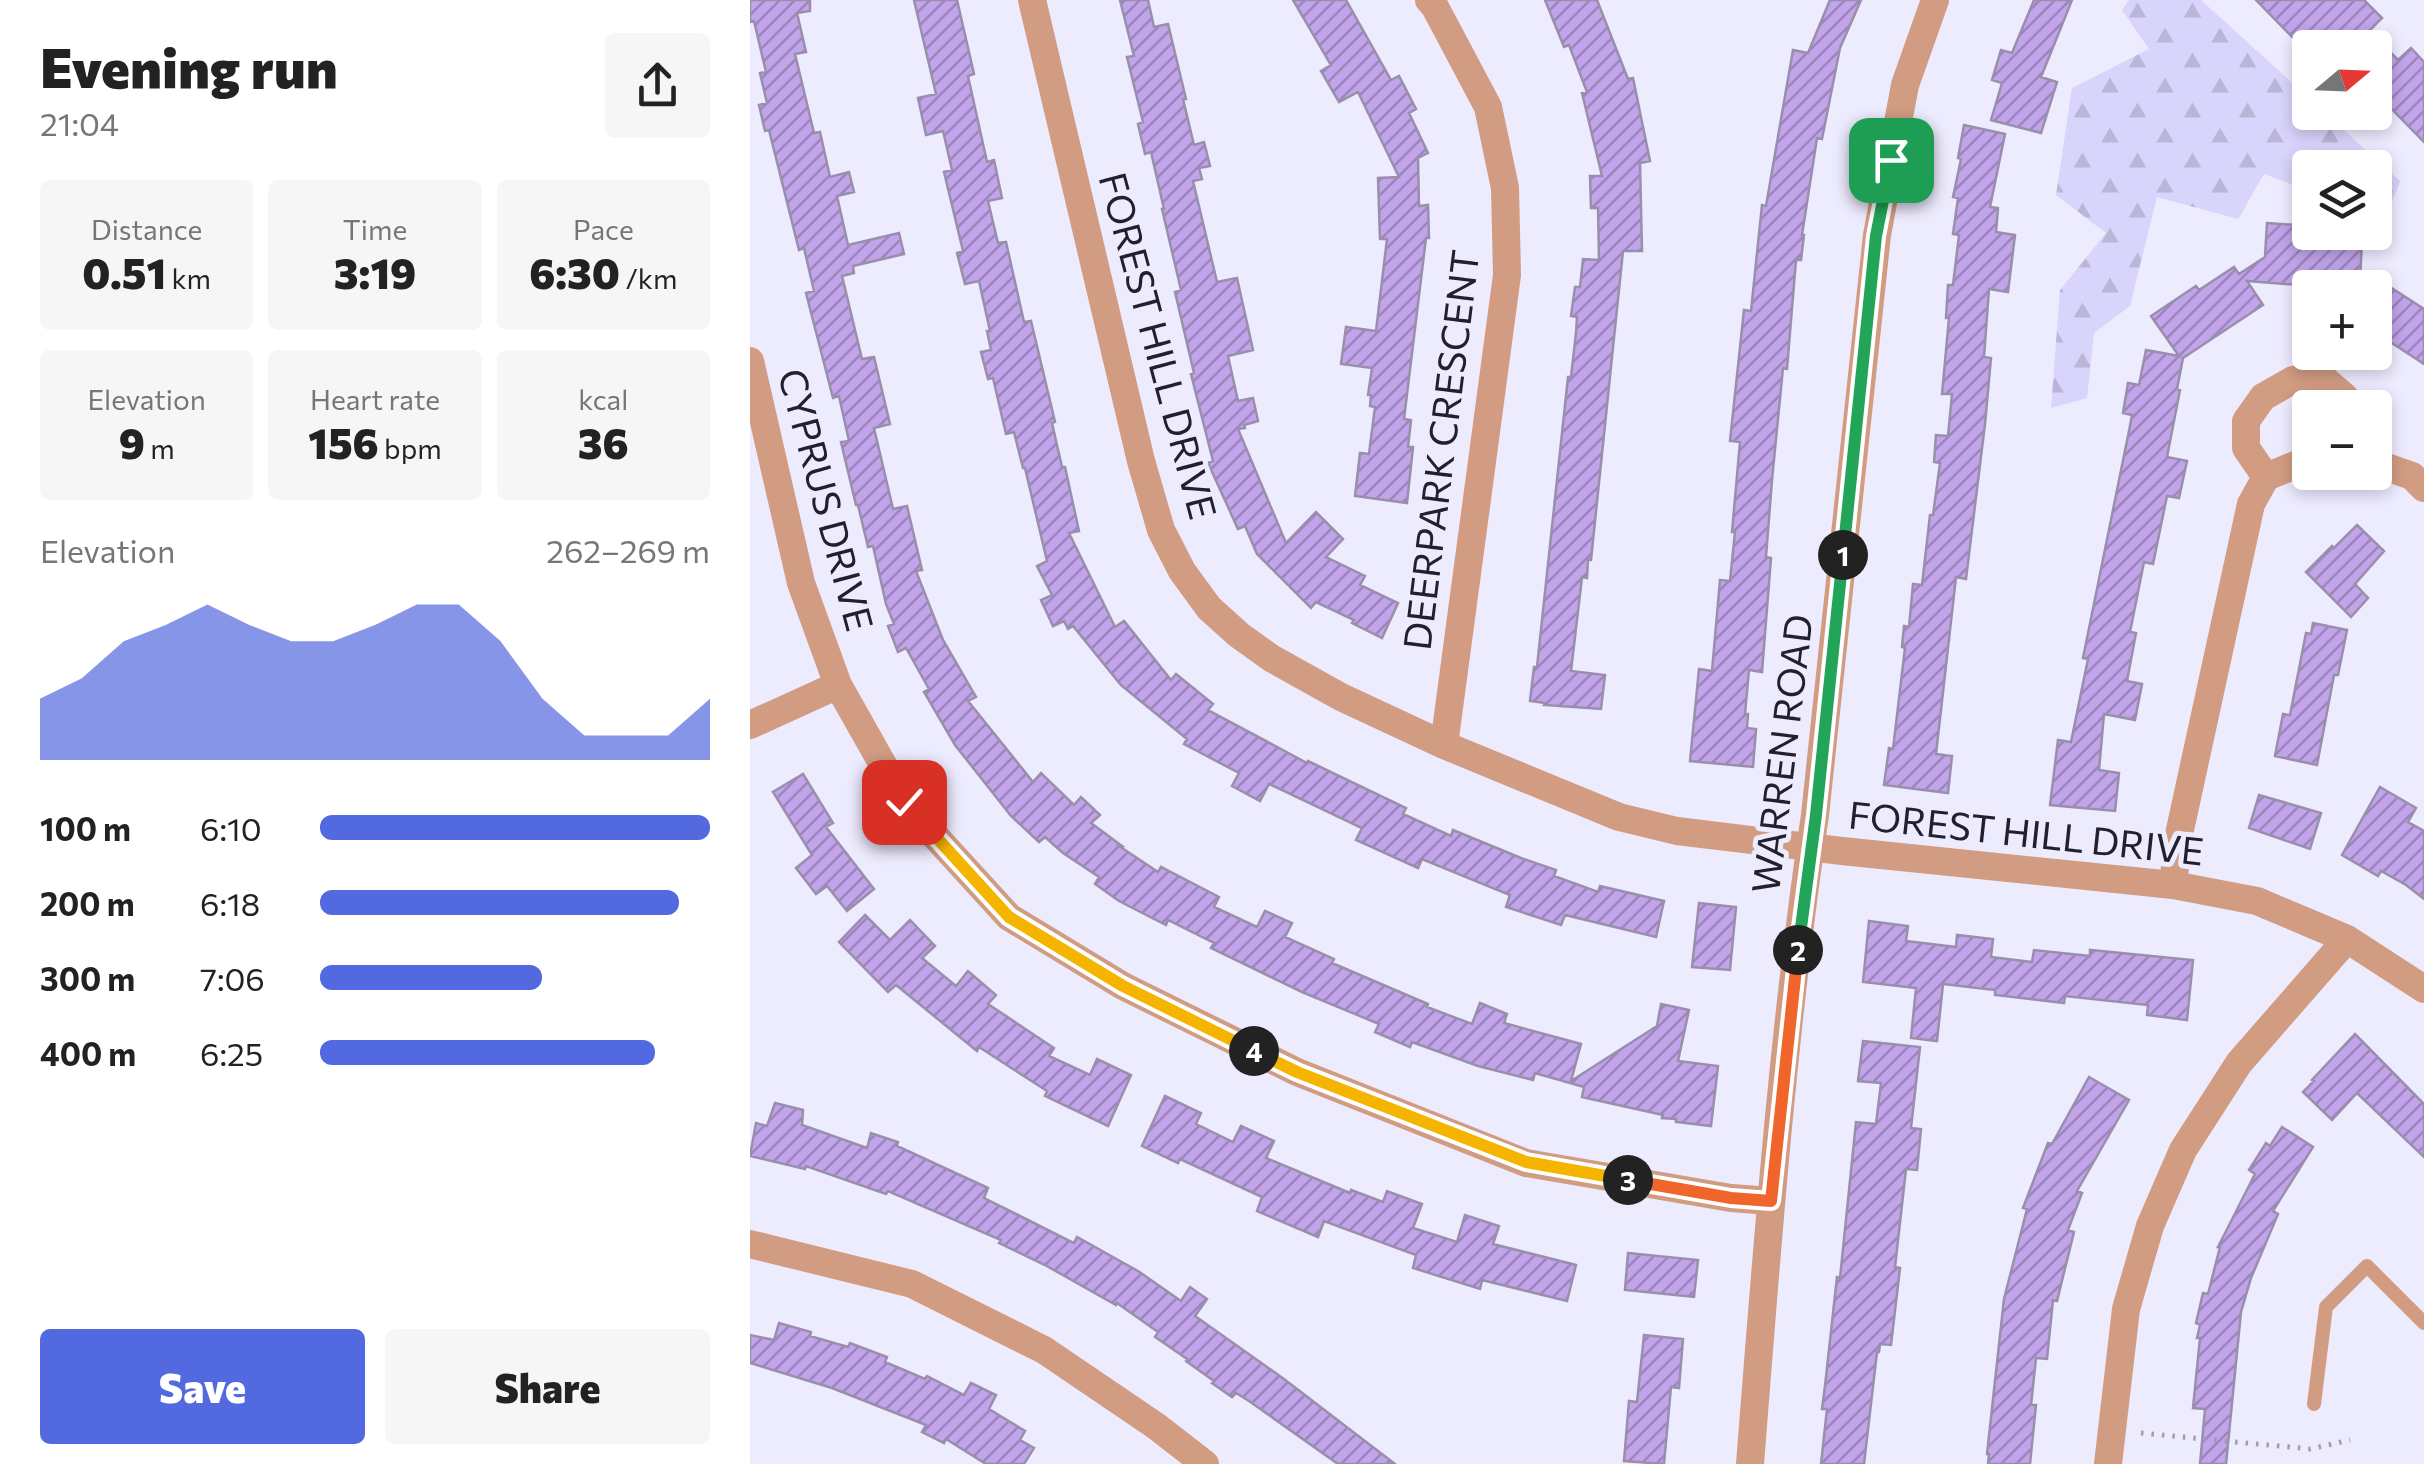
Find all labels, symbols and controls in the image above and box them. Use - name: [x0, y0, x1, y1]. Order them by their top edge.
- north arrow: [2292, 30, 2392, 130]
- map controls: [2292, 30, 2392, 490]
- text: Evening run: [40, 32, 338, 99]
- button: share: [605, 33, 710, 138]
- text: 21:04: [40, 103, 119, 143]
- pin: [1849, 118, 1934, 203]
- icon: arrive: [1864, 133, 1919, 188]
- button: layers: [2292, 150, 2392, 250]
- street label: FOREST HILL DRIVE: [1091, 167, 1228, 524]
- text: Distance: [91, 212, 202, 246]
- text: Time: [343, 212, 407, 246]
- text: Pace: [573, 212, 634, 246]
- text: 0.51: [82, 246, 166, 298]
- text: 3:19: [334, 246, 416, 298]
- text: 6:30: [529, 246, 620, 298]
- street label: DEERPARK CRESCENT: [1392, 247, 1487, 652]
- text: km: [166, 261, 211, 295]
- text: /km: [620, 261, 677, 295]
- button: +: [2292, 270, 2392, 370]
- street label: CYPRUS DRIVE: [770, 363, 885, 635]
- text: Elevation: [88, 382, 206, 416]
- text: Heart rate: [310, 382, 440, 416]
- text: kcal: [578, 382, 628, 416]
- button: −: [2292, 390, 2392, 490]
- text: 9: [119, 416, 145, 468]
- text: 156: [308, 416, 379, 468]
- text: 36: [578, 416, 629, 468]
- text: m: [145, 431, 175, 465]
- text: bpm: [379, 431, 442, 465]
- text: Elevation: [40, 530, 175, 570]
- text: 262–269 m: [546, 530, 710, 570]
- pin: 1: [1818, 530, 1868, 580]
- text: 1: [1837, 538, 1849, 572]
- street label: WARREN ROAD: [1740, 612, 1821, 896]
- pin: [862, 760, 947, 845]
- icon: check: [877, 775, 932, 830]
- street label: FOREST HILL DRIVE: [1846, 789, 2206, 874]
- text: 100 m: [40, 808, 131, 848]
- text: 6:10: [200, 808, 262, 848]
- text: 200 m: [40, 883, 135, 923]
- text: 6:18: [200, 883, 260, 923]
- pin: 2: [1773, 925, 1823, 975]
- text: 2: [1790, 933, 1806, 967]
- text: 300 m: [40, 958, 135, 998]
- text: 7:06: [200, 958, 265, 998]
- pin: 4: [1229, 1026, 1279, 1076]
- text: 400 m: [40, 1033, 136, 1073]
- text: 6:25: [200, 1033, 263, 1073]
- text: 4: [1245, 1034, 1263, 1068]
- pin: 3: [1603, 1155, 1653, 1205]
- text: 3: [1620, 1163, 1636, 1197]
- button: Save: [40, 1329, 365, 1444]
- button: Share: [385, 1329, 710, 1444]

